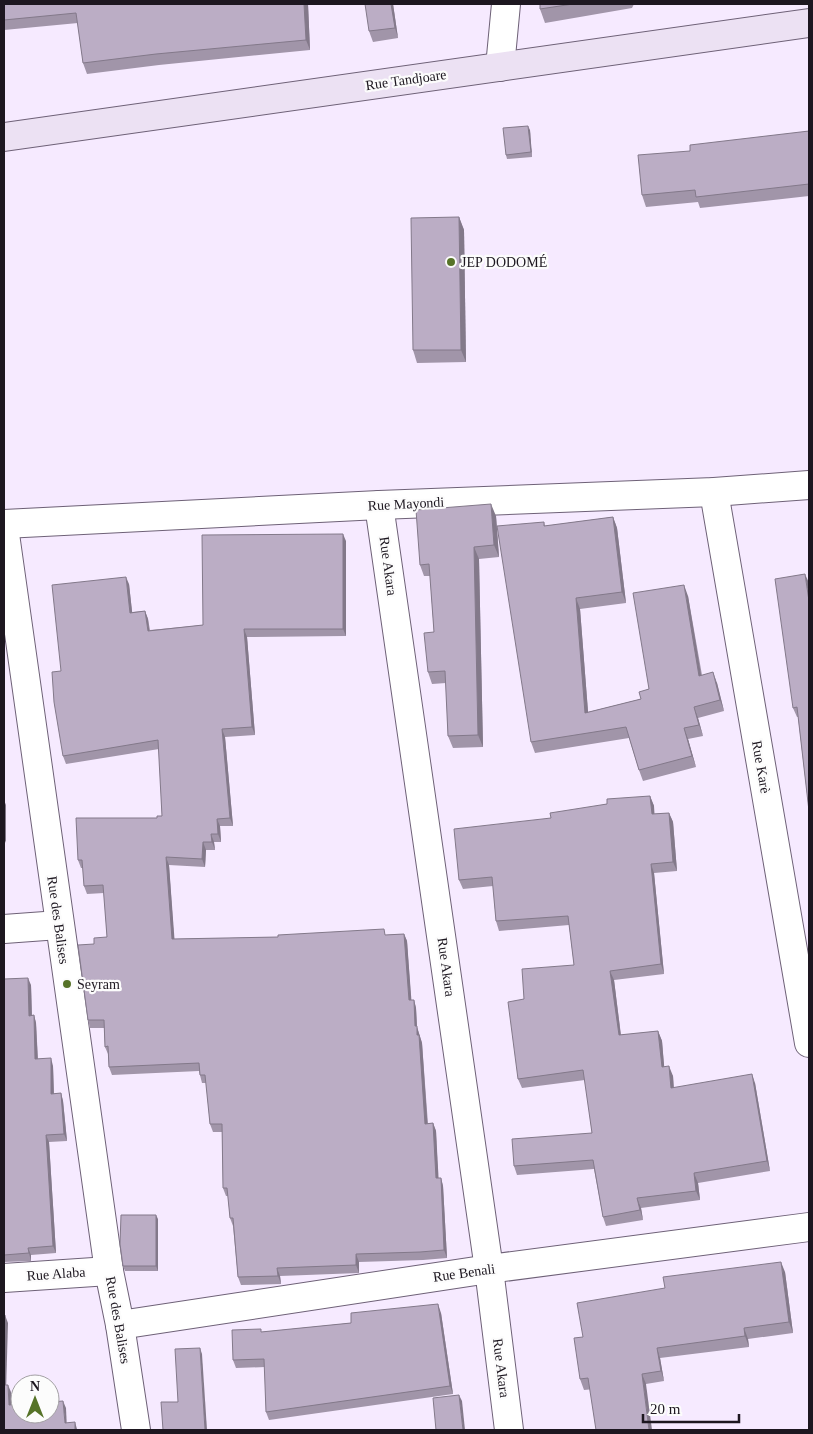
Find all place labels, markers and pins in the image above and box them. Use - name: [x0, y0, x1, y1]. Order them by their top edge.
- place label: JEP DODOMÉ: [461, 254, 547, 270]
- marker: JEP DODOMÉ: [445, 256, 457, 268]
- place label: Seyram: [77, 977, 120, 992]
- marker: Seyram: [61, 978, 73, 990]

